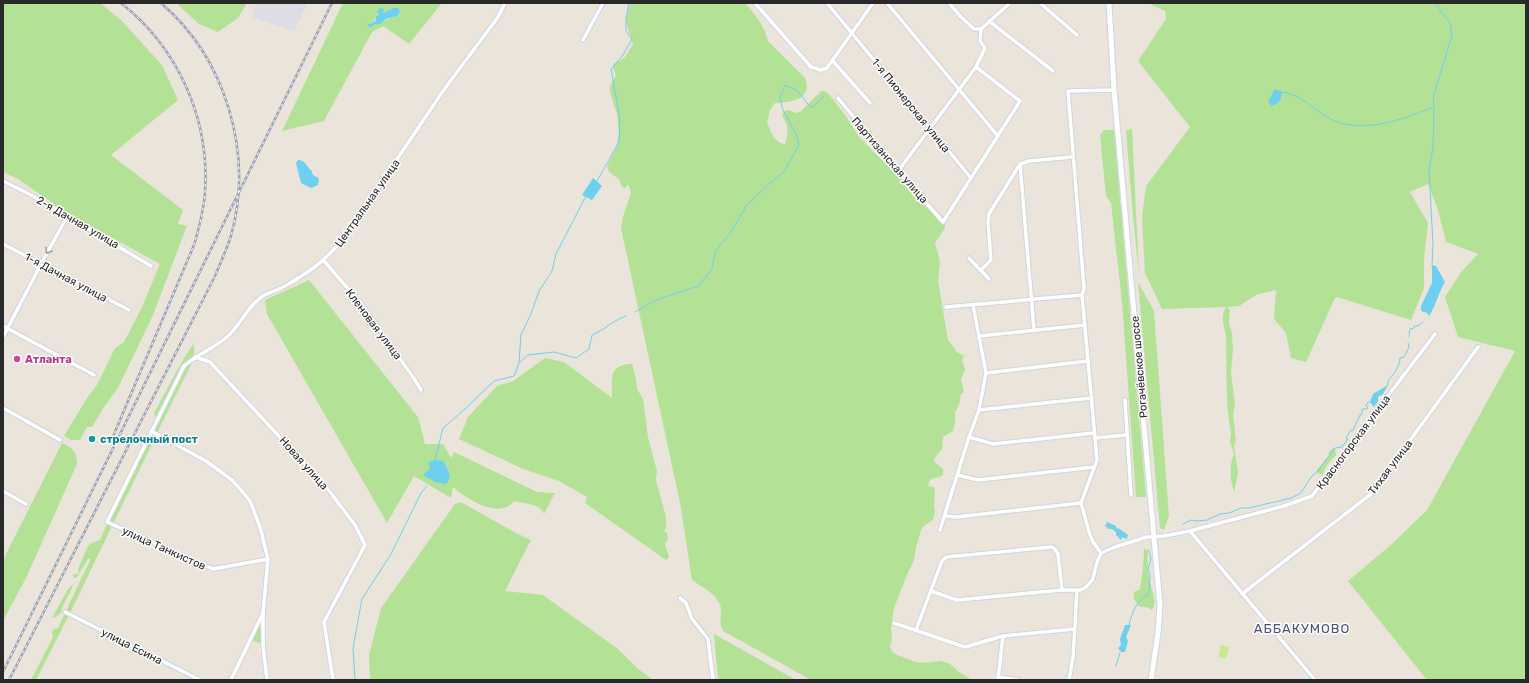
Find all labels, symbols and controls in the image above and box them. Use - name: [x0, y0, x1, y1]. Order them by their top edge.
- street label: 1-я Пионерская улица: [869, 56, 953, 155]
- street label: Партизанская улица: [849, 115, 930, 206]
- street label: Центральная улица: [332, 157, 403, 250]
- street label: 2-я Дачная улица: [34, 193, 121, 251]
- one-way arrow: [45, 247, 52, 254]
- street label: 1-я Дачная улица: [22, 250, 109, 305]
- street label: Кленовая улица: [343, 286, 404, 362]
- street label: Рогачёвское шоссе: [1129, 315, 1150, 419]
- place label: Атланта: [25, 353, 72, 366]
- marker: Атланта: [12, 354, 22, 364]
- street label: Красногорская улица: [1314, 393, 1393, 492]
- place label: стрелочный пост: [100, 433, 198, 446]
- marker: стрелочный пост: [87, 434, 97, 444]
- street label: Новая улица: [276, 434, 331, 492]
- street label: Тихая улица: [1366, 437, 1415, 497]
- street label: улица Танкистов: [120, 524, 208, 573]
- district label: АББАКУМОВО: [1254, 621, 1350, 636]
- street label: улица Есина: [99, 626, 164, 667]

